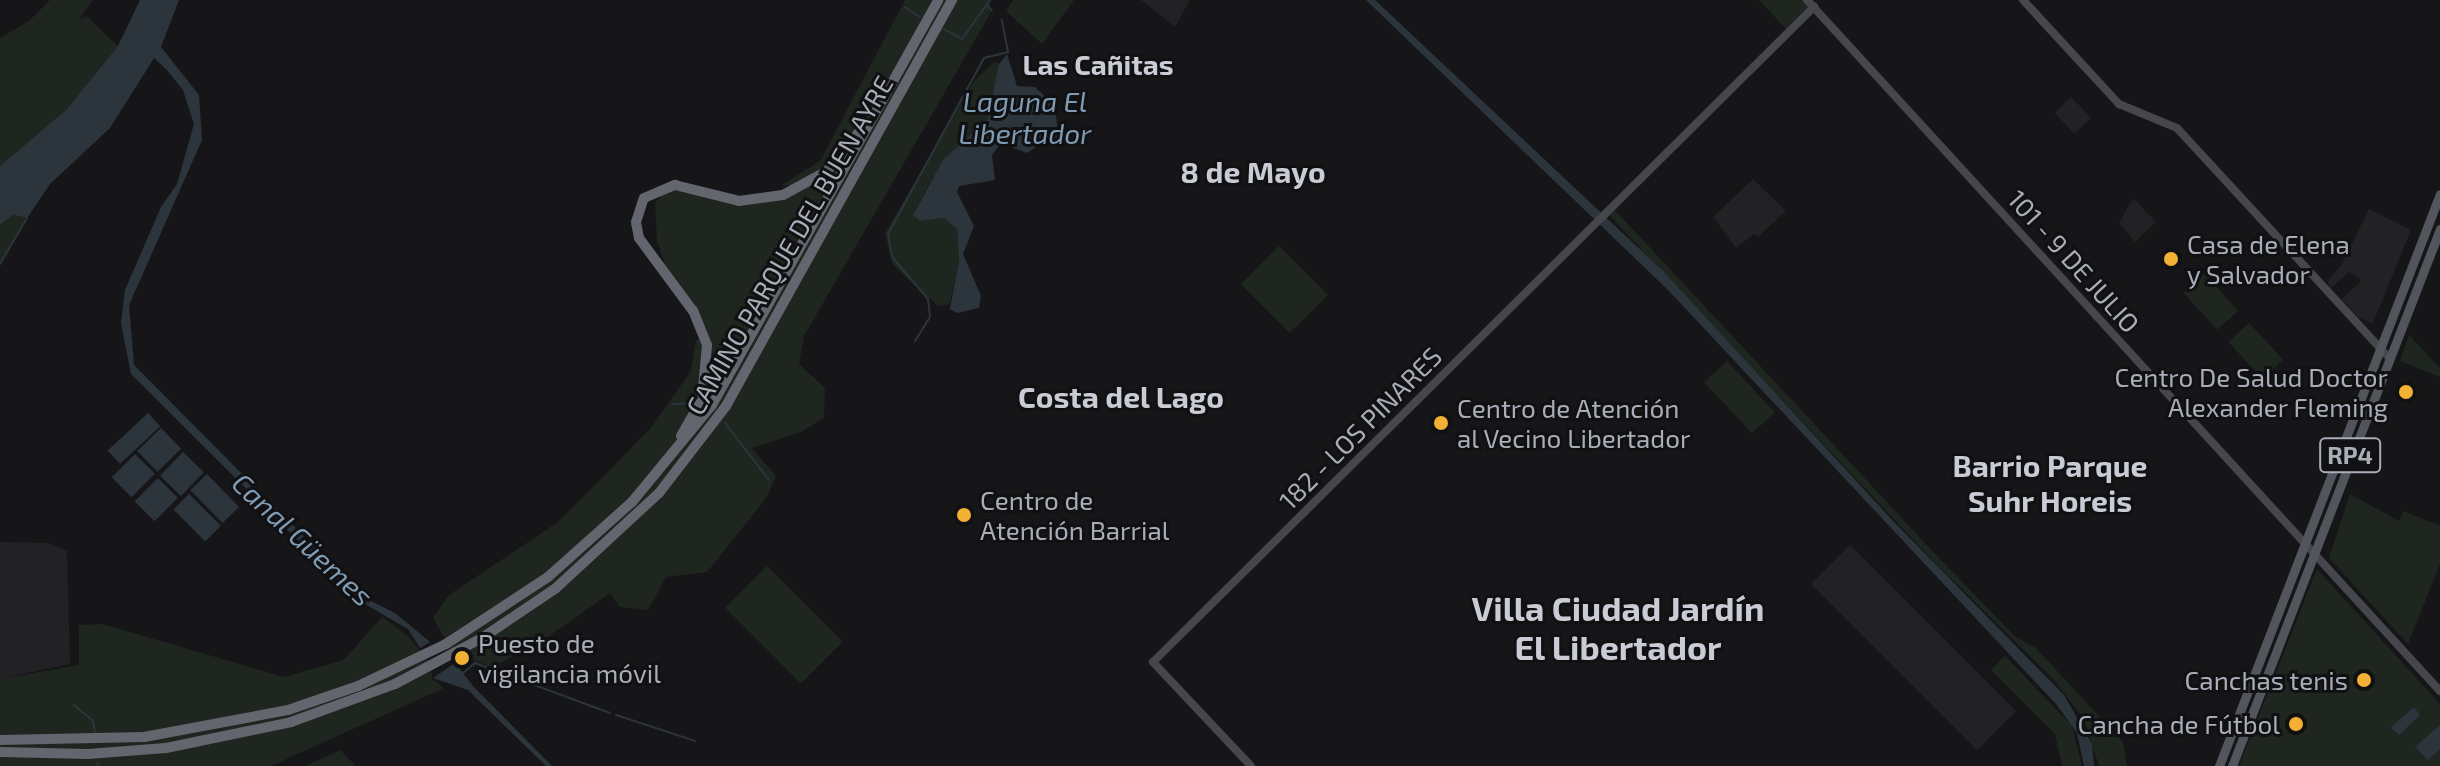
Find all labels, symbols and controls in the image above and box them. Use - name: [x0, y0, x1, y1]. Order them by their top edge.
- district label: Las Cañitas: [1022, 47, 1174, 81]
- street label: CAMINO PARQUE DEL BUEN AYRE: [679, 70, 899, 420]
- water label: Laguna El Libertador: [959, 84, 1091, 150]
- district label: 8 de Mayo: [1180, 153, 1326, 189]
- street label: 101 - 9 DE JULIO: [2002, 183, 2146, 339]
- place label: Casa de Elena y Salvador: [2187, 228, 2350, 290]
- marker: Casa de Elena y Salvador: [2162, 250, 2180, 268]
- street label: 182 - LOS PINARES: [1272, 340, 1448, 516]
- place label: Centro De Salud Doctor Alexander Fleming: [2115, 361, 2388, 422]
- district label: Costa del Lago: [1018, 378, 1224, 414]
- marker: Centro De Salud Doctor Alexander Fleming: [2395, 381, 2417, 403]
- place label: Centro de Atención al Vecino Libertador: [1457, 392, 1692, 454]
- marker: Centro de Atención al Vecino Libertador: [1432, 414, 1450, 432]
- road number: RP4: [2318, 435, 2382, 475]
- district label: Barrio Parque Suhr Horeis: [1953, 447, 2147, 518]
- water label: Canal Güemes: [226, 465, 380, 613]
- place label: Centro de Atención Barrial: [980, 484, 1169, 546]
- marker: Centro de Atención Barrial: [955, 506, 973, 524]
- district label: Villa Ciudad Jardín El Libertador: [1471, 587, 1765, 666]
- place label: Puesto de vigilancia móvil: [478, 627, 661, 688]
- marker: Puesto de vigilancia móvil: [453, 649, 471, 667]
- place label: Canchas tenis: [2184, 664, 2348, 696]
- marker: Canchas tenis: [2355, 671, 2373, 689]
- place label: Cancha de Fútbol: [2078, 708, 2280, 740]
- marker: Cancha de Fútbol: [2287, 715, 2305, 733]

